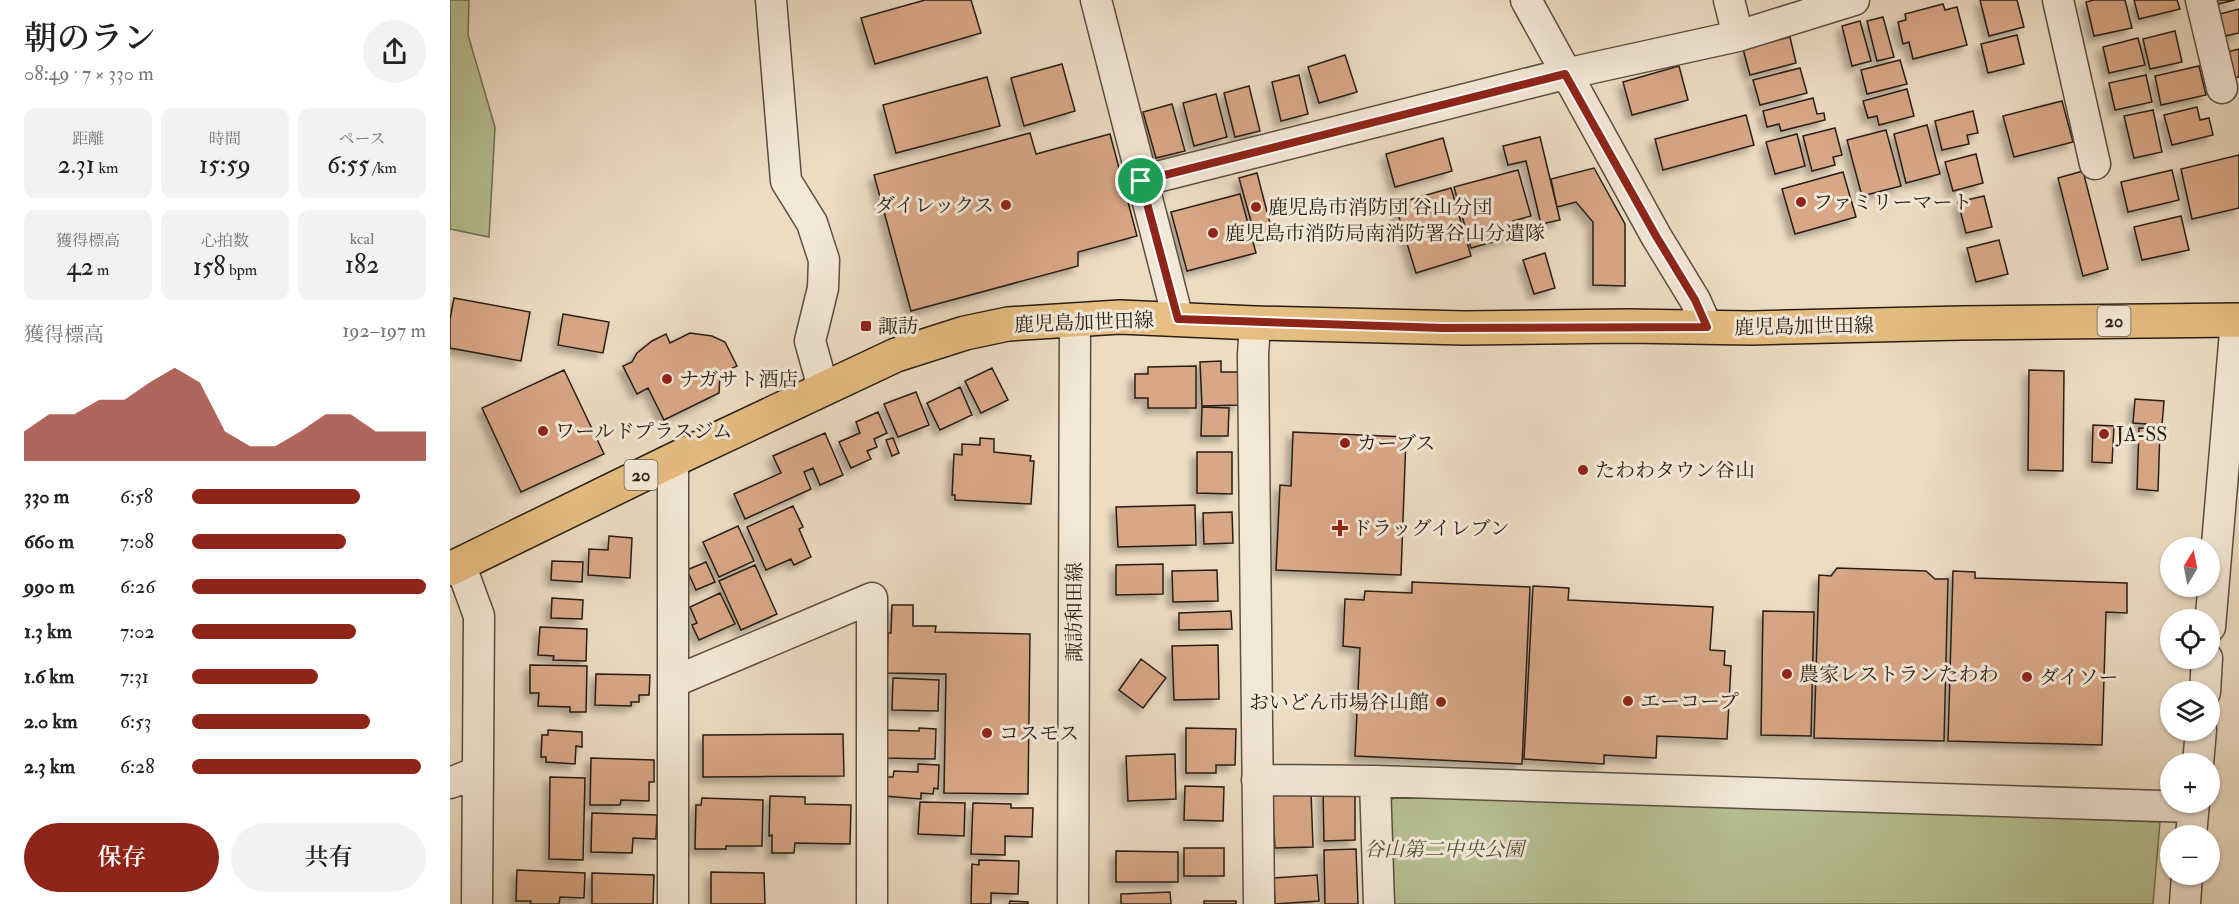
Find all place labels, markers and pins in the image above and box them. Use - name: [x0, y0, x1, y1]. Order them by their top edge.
- pin: [1115, 155, 1166, 206]
- place label: ファミリーマート: [1813, 190, 1973, 215]
- place label: ダイレックス: [875, 193, 994, 218]
- place label: 鹿児島市消防団 谷山分団: [1268, 195, 1492, 220]
- marker: ファミリーマート: [1794, 195, 1808, 209]
- marker: ダイレックス: [999, 198, 1013, 212]
- marker: 鹿児島市消防団 谷山分団: [1249, 200, 1263, 214]
- place label: 鹿児島市消防局南消防署谷山分遣隊: [1225, 221, 1545, 246]
- marker: 鹿児島市消防局南消防署谷山分遣隊: [1206, 226, 1220, 240]
- place label: 諏訪: [878, 314, 918, 339]
- marker: 諏訪: [859, 319, 873, 333]
- place label: ナガサト酒店: [679, 367, 799, 392]
- marker: ナガサト酒店: [660, 372, 674, 386]
- place label: ワールドプラスジム: [555, 419, 733, 444]
- place label: JA-SS: [2115, 422, 2167, 447]
- marker: ワールドプラスジム: [536, 424, 550, 438]
- marker: JA-SS: [2097, 427, 2111, 441]
- place label: カーブス: [1357, 431, 1435, 456]
- marker: カーブス: [1338, 436, 1352, 450]
- place label: たわわタウン谷山: [1595, 458, 1755, 483]
- marker: たわわタウン谷山: [1576, 463, 1590, 477]
- place label: ドラッグイレブン: [1352, 516, 1510, 541]
- marker: ドラッグイレブン: [1333, 521, 1347, 535]
- place label: 農家レストランたわわ: [1799, 662, 1998, 687]
- place label: ダイソー: [2039, 665, 2119, 690]
- marker: 農家レストランたわわ: [1780, 667, 1794, 681]
- marker: ダイソー: [2020, 670, 2034, 684]
- place label: エーコープ: [1640, 689, 1739, 714]
- place label: おいどん市場谷山館: [1249, 690, 1429, 715]
- marker: エーコープ: [1621, 694, 1635, 708]
- marker: おいどん市場谷山館: [1434, 695, 1448, 709]
- place label: コスモス: [999, 721, 1079, 746]
- marker: コスモス: [980, 726, 994, 740]

